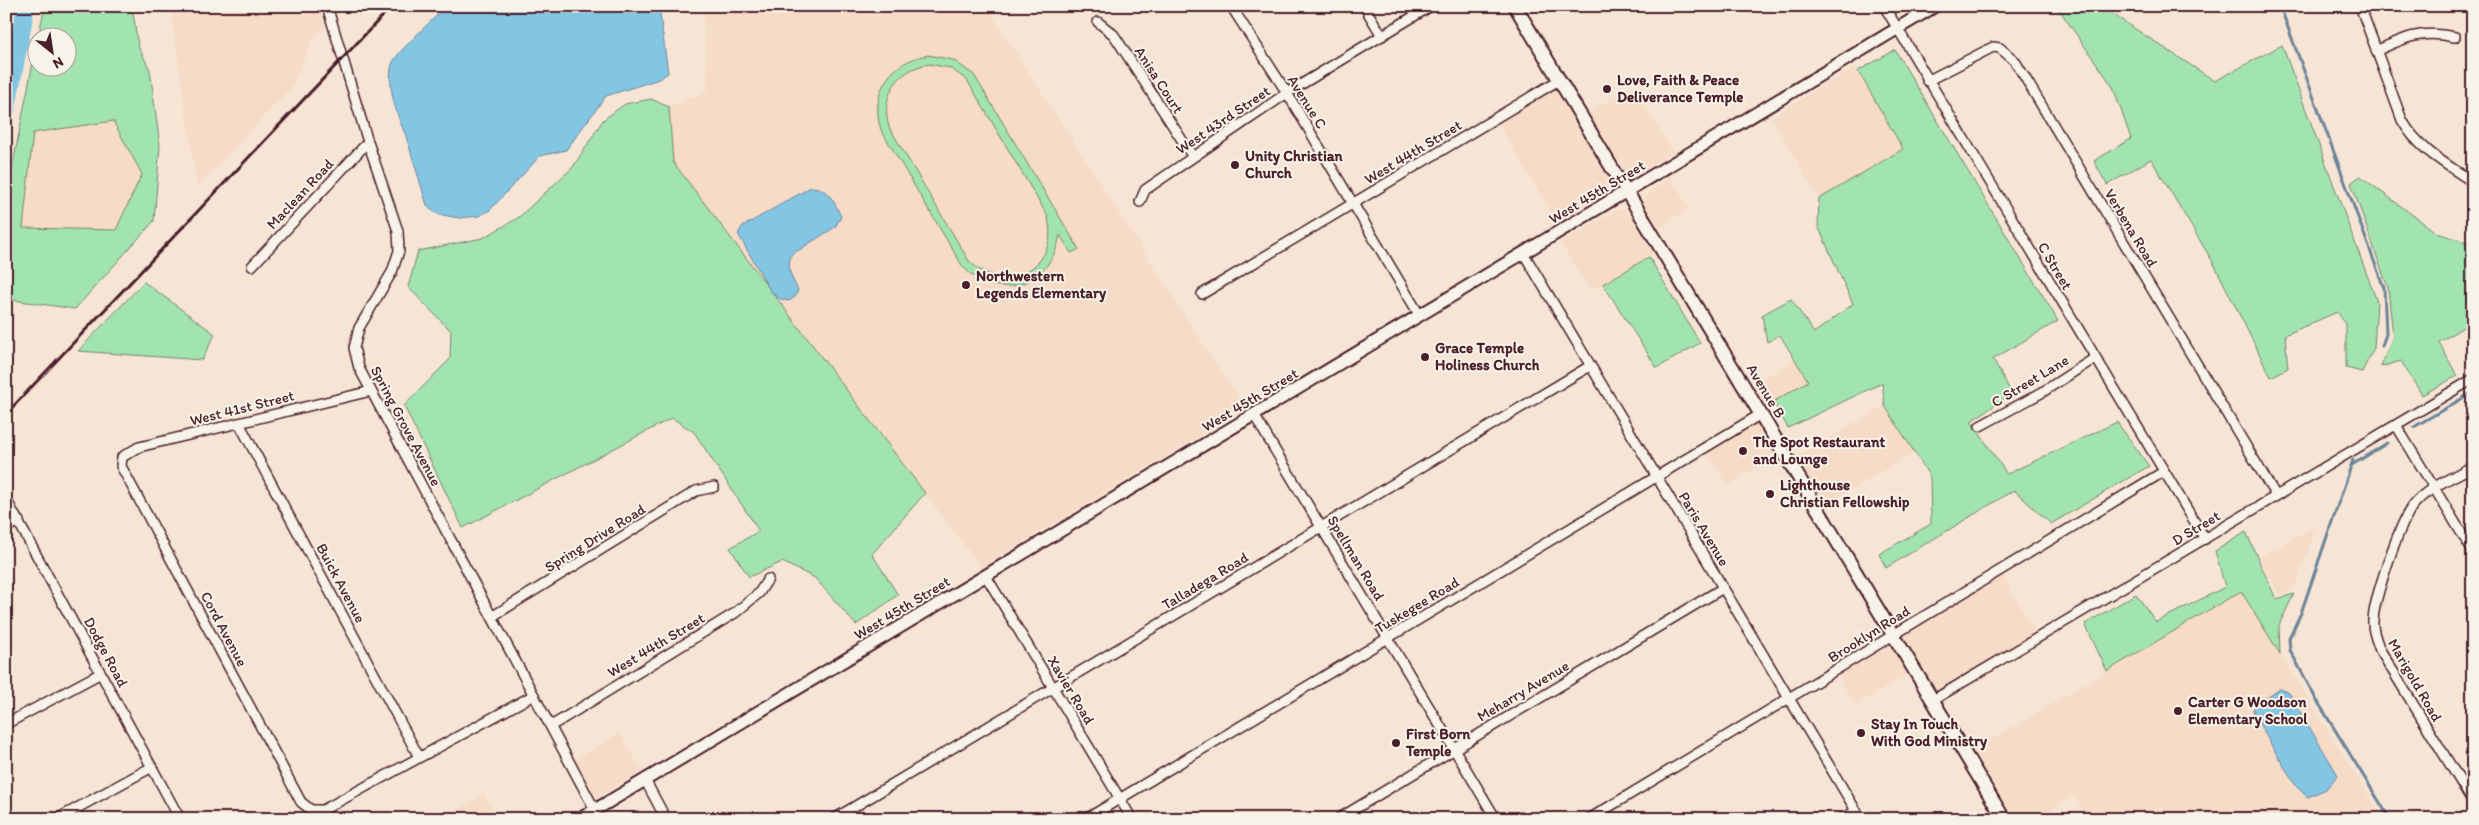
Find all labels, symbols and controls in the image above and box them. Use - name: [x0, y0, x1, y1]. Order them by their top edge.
- north arrow: [28, 28, 78, 78]
- street label: Anisa Court: [1131, 43, 1188, 117]
- text: N: [50, 53, 67, 73]
- place label: Love, Faith & Peace Deliverance Temple: [1617, 71, 1744, 107]
- street label: Avenue C: [1283, 72, 1331, 132]
- street label: West 43rd Street: [1172, 82, 1274, 158]
- marker: Love, Faith & Peace Deliverance Temple: [1601, 83, 1613, 95]
- street label: West 44th Street: [1361, 116, 1465, 188]
- place label: Unity Christian Church: [1245, 147, 1344, 182]
- street label: Maclean Road: [263, 154, 338, 233]
- street label: West 45th Street: [1546, 156, 1649, 228]
- marker: Unity Christian Church: [1229, 159, 1241, 171]
- street label: Verbena Road: [2101, 186, 2162, 271]
- street label: C Street: [2034, 239, 2076, 294]
- place label: Northwestern Legends Elementary: [976, 267, 1107, 303]
- marker: Northwestern Legends Elementary: [960, 279, 972, 291]
- place label: Grace Temple Holiness Church: [1435, 339, 1540, 374]
- marker: Grace Temple Holiness Church: [1419, 351, 1431, 363]
- street label: C Street Lane: [1988, 351, 2072, 411]
- street label: Avenue B: [1743, 361, 1789, 422]
- street label: Spring Grove Avenue: [367, 363, 445, 489]
- street label: West 45th Street: [1199, 364, 1302, 436]
- street label: West 41st Street: [188, 386, 296, 430]
- place label: The Spot Restaurant and Lounge: [1752, 433, 1885, 469]
- marker: The Spot Restaurant and Lounge: [1737, 445, 1749, 457]
- place label: Lighthouse Christian Fellowship: [1780, 476, 1910, 512]
- marker: Lighthouse Christian Fellowship: [1764, 488, 1776, 500]
- street label: Paris Avenue: [1675, 489, 1733, 569]
- street label: Spring Drive Road: [541, 500, 649, 576]
- street label: D Street: [2169, 506, 2224, 549]
- street label: Spellman Road: [1324, 512, 1388, 604]
- street label: Buick Avenue: [312, 540, 370, 626]
- street label: Talladega Road: [1159, 548, 1251, 614]
- street label: West 45th Street: [851, 572, 954, 644]
- street label: Tuskegee Road: [1372, 572, 1463, 637]
- street label: Cord Avenue: [197, 588, 251, 670]
- street label: Brooklyn Road: [1825, 602, 1913, 666]
- street label: West 44th Street: [604, 609, 708, 681]
- street label: Dodge Road: [80, 614, 132, 690]
- street label: Marigold Road: [2384, 635, 2446, 725]
- street label: Xavier Road: [1044, 653, 1098, 727]
- street label: Meharry Avenue: [1474, 656, 1572, 726]
- place label: Carter G Woodson Elementary School: [2188, 693, 2308, 729]
- marker: Carter G Woodson Elementary School: [2172, 705, 2184, 717]
- place label: Stay In Touch With God Ministry: [1871, 715, 1988, 751]
- place label: First Born Temple: [1405, 725, 1471, 761]
- marker: Stay In Touch With God Ministry: [1855, 727, 1867, 739]
- marker: First Born Temple: [1390, 737, 1402, 749]

